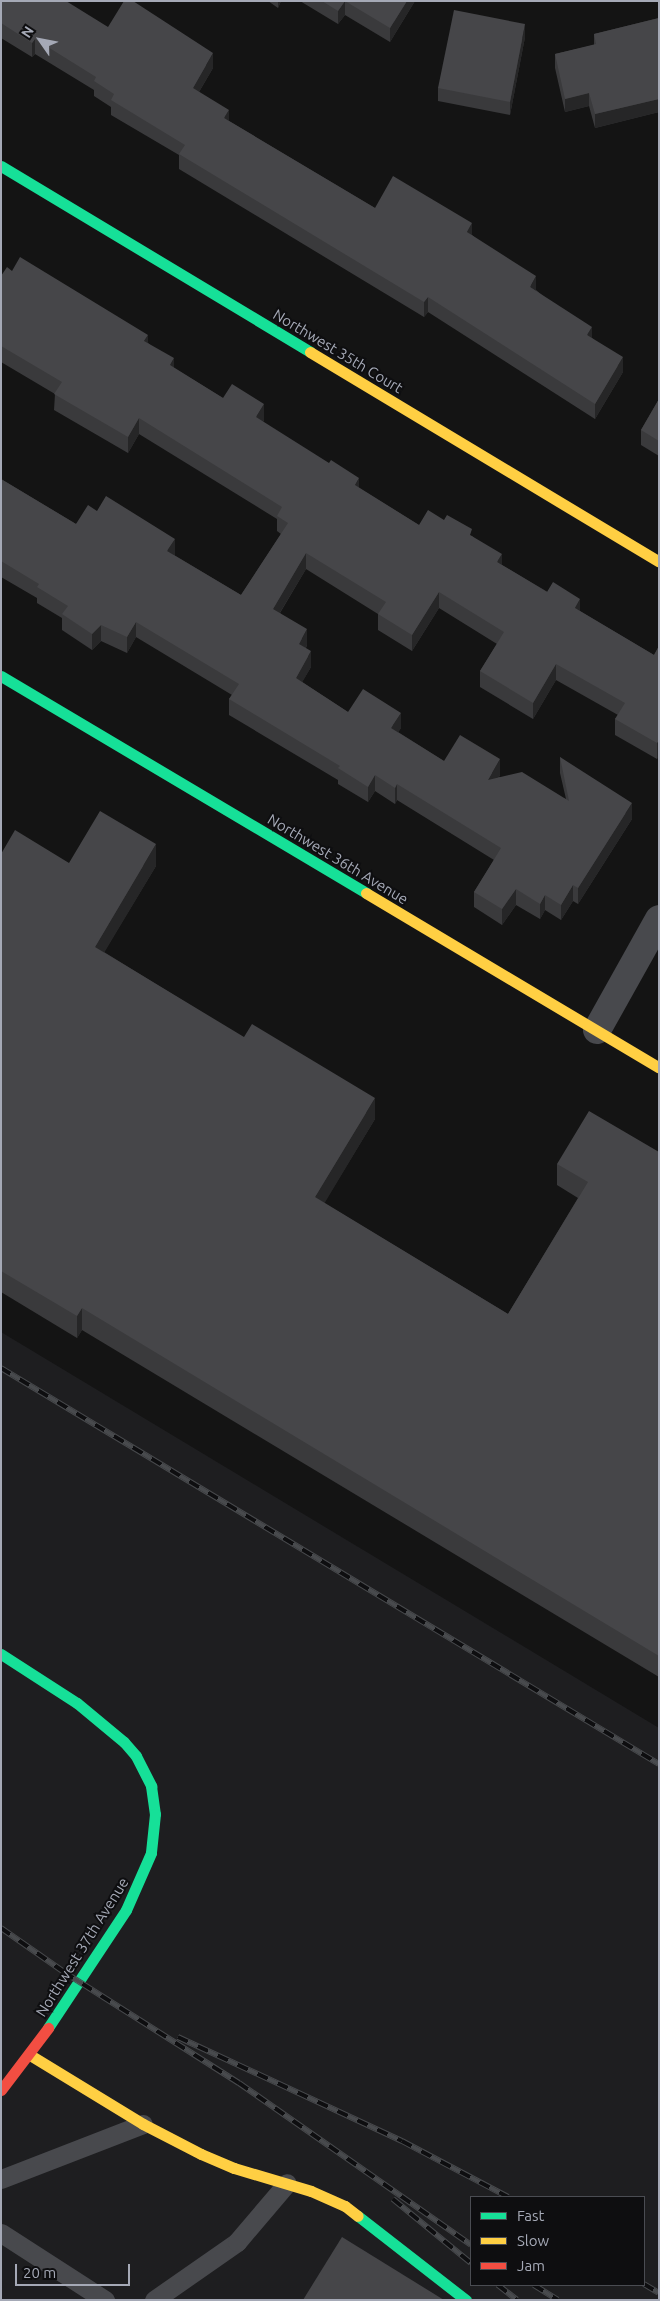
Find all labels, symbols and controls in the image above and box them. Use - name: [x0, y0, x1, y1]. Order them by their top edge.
- north arrow: [15, 15, 65, 65]
- text: N: [18, 23, 37, 41]
- street label: Northwest 35th Court: [270, 305, 406, 397]
- street label: Northwest 36th Avenue: [264, 810, 412, 908]
- street label: Northwest 37th Avenue: [32, 1874, 132, 2020]
- legend: [470, 2196, 645, 2286]
- text: Fast: [517, 2207, 544, 2224]
- text: Slow: [517, 2232, 549, 2249]
- scale bar: [18, 2254, 132, 2286]
- text: Jam: [517, 2257, 545, 2274]
- text: 20 m: [23, 2264, 56, 2281]

